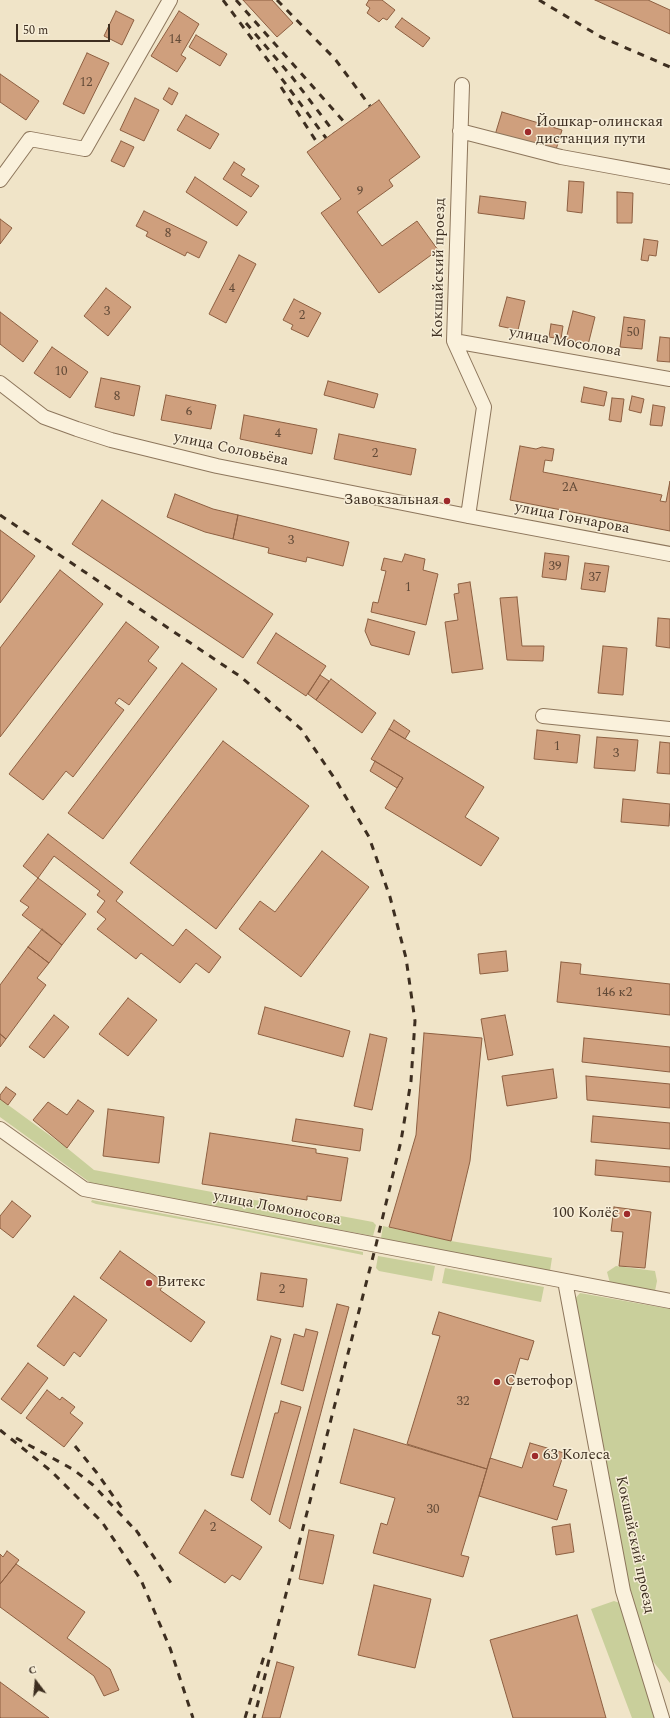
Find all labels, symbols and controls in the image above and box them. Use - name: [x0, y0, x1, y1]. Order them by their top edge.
- scale bar: [18, 16, 112, 42]
- text: 50 m: [23, 21, 48, 40]
- house number: 14: [169, 32, 181, 48]
- house number: 12: [80, 75, 92, 91]
- place label: Йошкар-олинская дистанция пути: [536, 114, 663, 149]
- marker: Йошкар-олинская дистанция пути: [523, 127, 533, 137]
- house number: 9: [357, 184, 363, 200]
- street label: Кокшайский проезд: [430, 198, 450, 338]
- house number: 8: [165, 226, 171, 242]
- house number: 4: [229, 281, 235, 297]
- house number: 3: [104, 304, 110, 320]
- house number: 2: [299, 308, 305, 324]
- street label: улица Мосолова: [508, 324, 622, 362]
- house number: 50: [627, 325, 639, 341]
- house number: 10: [55, 364, 67, 380]
- house number: 8: [114, 389, 120, 405]
- house number: 6: [186, 404, 192, 420]
- house number: 4: [275, 426, 281, 442]
- street label: улица Соловьёва: [172, 429, 290, 471]
- house number: 2: [372, 446, 378, 462]
- house number: 2А: [562, 480, 578, 496]
- place label: Завокзальная: [344, 492, 439, 510]
- marker: Завокзальная: [442, 496, 452, 506]
- street label: улица Гончарова: [513, 499, 631, 539]
- house number: 3: [288, 533, 294, 549]
- house number: 39: [549, 559, 561, 575]
- house number: 37: [589, 570, 601, 586]
- house number: 1: [405, 580, 411, 596]
- house number: 1: [554, 739, 560, 755]
- house number: 3: [613, 746, 619, 762]
- house number: 146 к2: [596, 985, 632, 1001]
- street label: улица Ломоносова: [212, 1188, 342, 1230]
- place label: 100 Колёс: [552, 1205, 619, 1223]
- marker: 100 Колёс: [622, 1209, 632, 1219]
- place label: Витекс: [157, 1274, 206, 1292]
- marker: Витекс: [144, 1278, 154, 1288]
- house number: 2: [279, 1282, 285, 1298]
- place label: Светофор: [505, 1373, 573, 1391]
- marker: Светофор: [492, 1377, 502, 1387]
- house number: 32: [457, 1394, 469, 1410]
- place label: 63 Колеса: [543, 1447, 610, 1465]
- marker: 63 Колеса: [530, 1451, 540, 1461]
- street label: Кокшайский проезд: [611, 1475, 657, 1615]
- house number: 30: [427, 1502, 439, 1518]
- house number: 2: [210, 1520, 216, 1536]
- text: С: [26, 1661, 39, 1679]
- north arrow: [16, 1662, 56, 1702]

